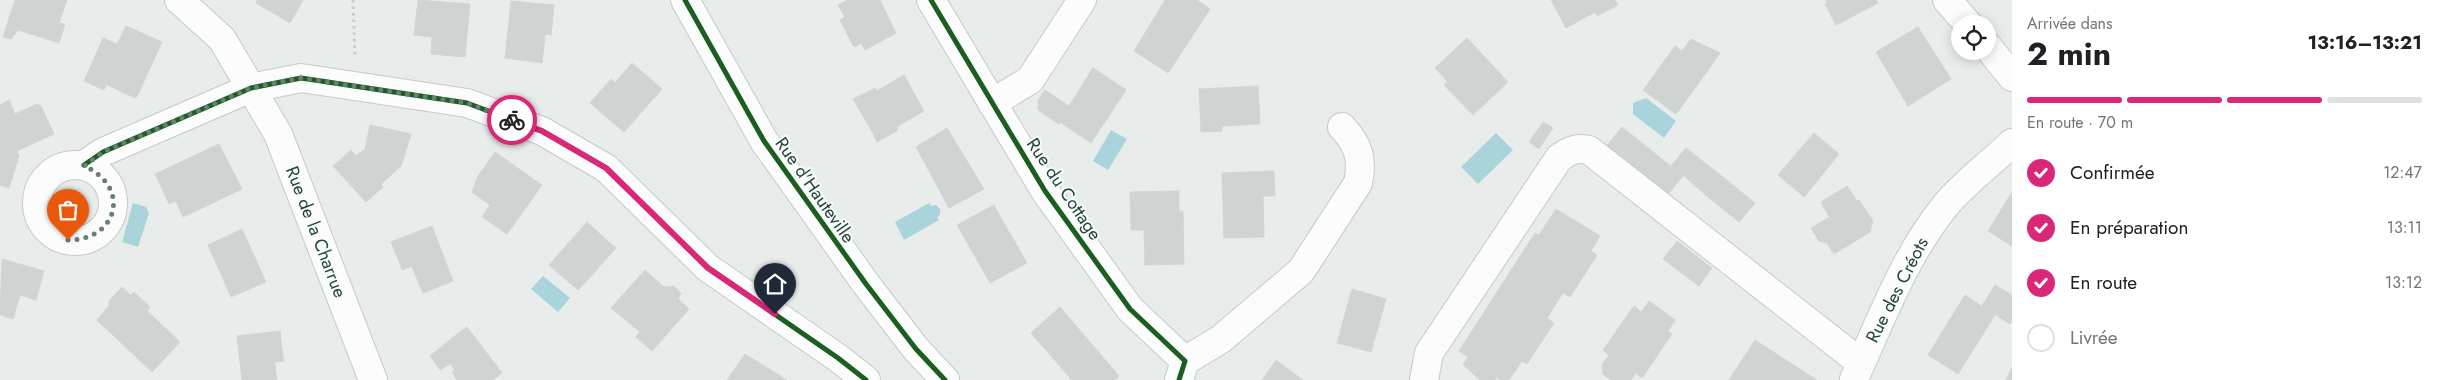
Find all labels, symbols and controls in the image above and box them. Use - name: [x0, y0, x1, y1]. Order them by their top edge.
- text: Arrivée dans: [2027, 12, 2112, 35]
- map controls: [1951, 15, 1996, 60]
- button: locate: [1951, 15, 1996, 60]
- text: 13:16–13:21: [2307, 29, 2422, 56]
- text: 2 min: [2027, 31, 2111, 77]
- courier: [487, 95, 537, 145]
- icon: bike: [498, 106, 526, 134]
- text: En route · 70 m: [2027, 111, 2133, 134]
- street label: Rue d'Hauteville: [769, 132, 861, 248]
- street label: Rue du Cottage: [1020, 133, 1108, 245]
- icon: check: [2027, 159, 2055, 187]
- text: Confirmée: [2070, 159, 2155, 186]
- text: 12:47: [2383, 161, 2422, 184]
- street label: Rue de la Charrue: [279, 163, 353, 301]
- pin: [47, 189, 89, 240]
- icon: bag: [54, 196, 82, 224]
- icon: check: [2027, 214, 2055, 242]
- text: En préparation: [2070, 214, 2188, 241]
- text: 13:11: [2387, 216, 2422, 239]
- street label: Rue des Créots: [1859, 233, 1935, 347]
- pin: [754, 263, 796, 314]
- icon: check: [2027, 269, 2055, 297]
- text: En route: [2070, 269, 2137, 296]
- icon: home: [761, 270, 789, 298]
- text: 13:12: [2385, 271, 2422, 294]
- text: Livrée: [2070, 324, 2118, 351]

